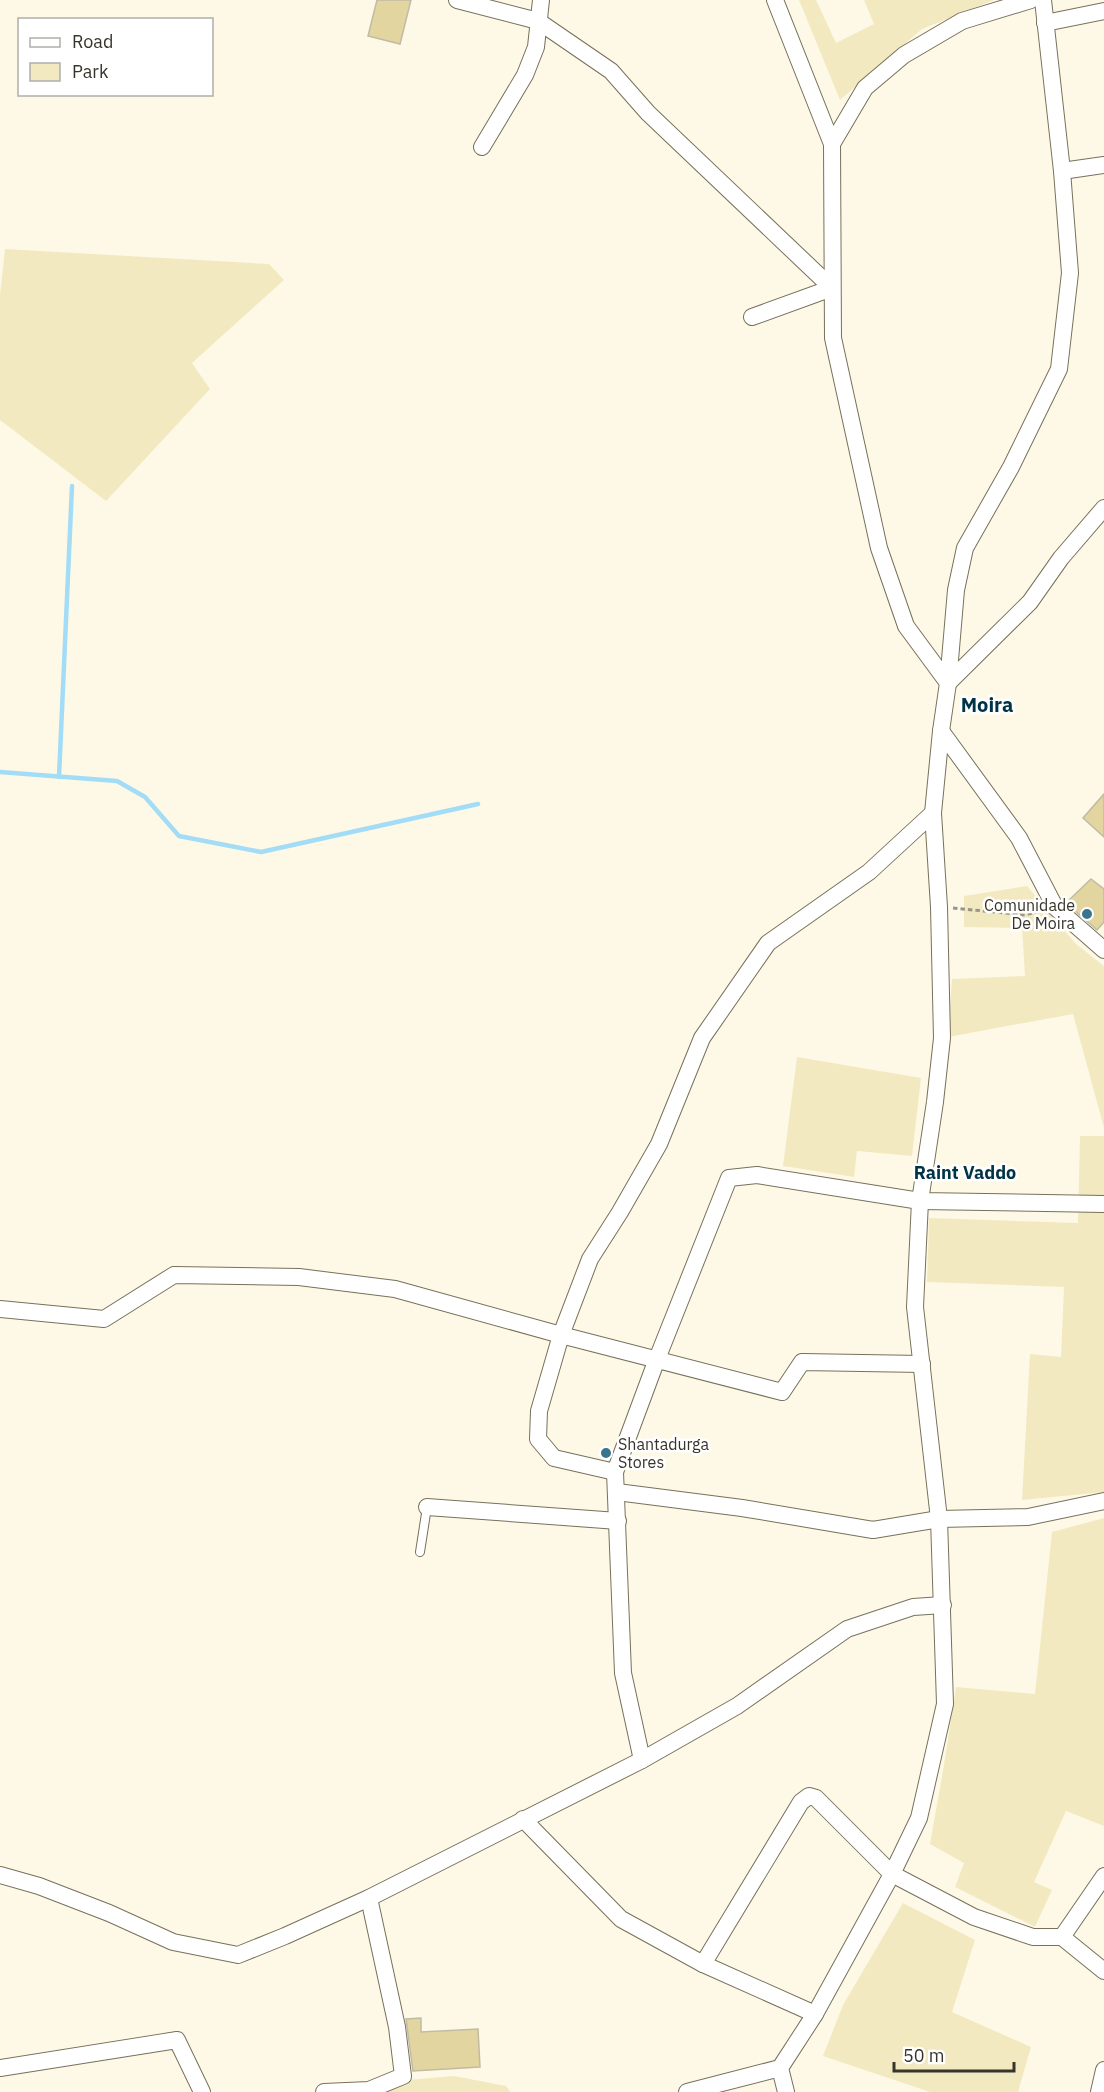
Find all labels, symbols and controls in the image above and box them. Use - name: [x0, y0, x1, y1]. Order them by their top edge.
- legend: [18, 18, 213, 96]
- text: Road: [72, 30, 113, 53]
- text: Park: [72, 60, 109, 83]
- district label: Moira: [961, 691, 1013, 718]
- place label: Comunidade De Moira: [984, 895, 1075, 933]
- marker: Comunidade De Moira: [1080, 907, 1094, 921]
- district label: Raint Vaddo: [914, 1161, 1016, 1184]
- place label: Shantadurga Stores: [618, 1434, 709, 1472]
- marker: Shantadurga Stores: [599, 1446, 613, 1460]
- scale bar: [894, 2035, 1014, 2073]
- text: 50 m: [903, 2044, 945, 2067]

